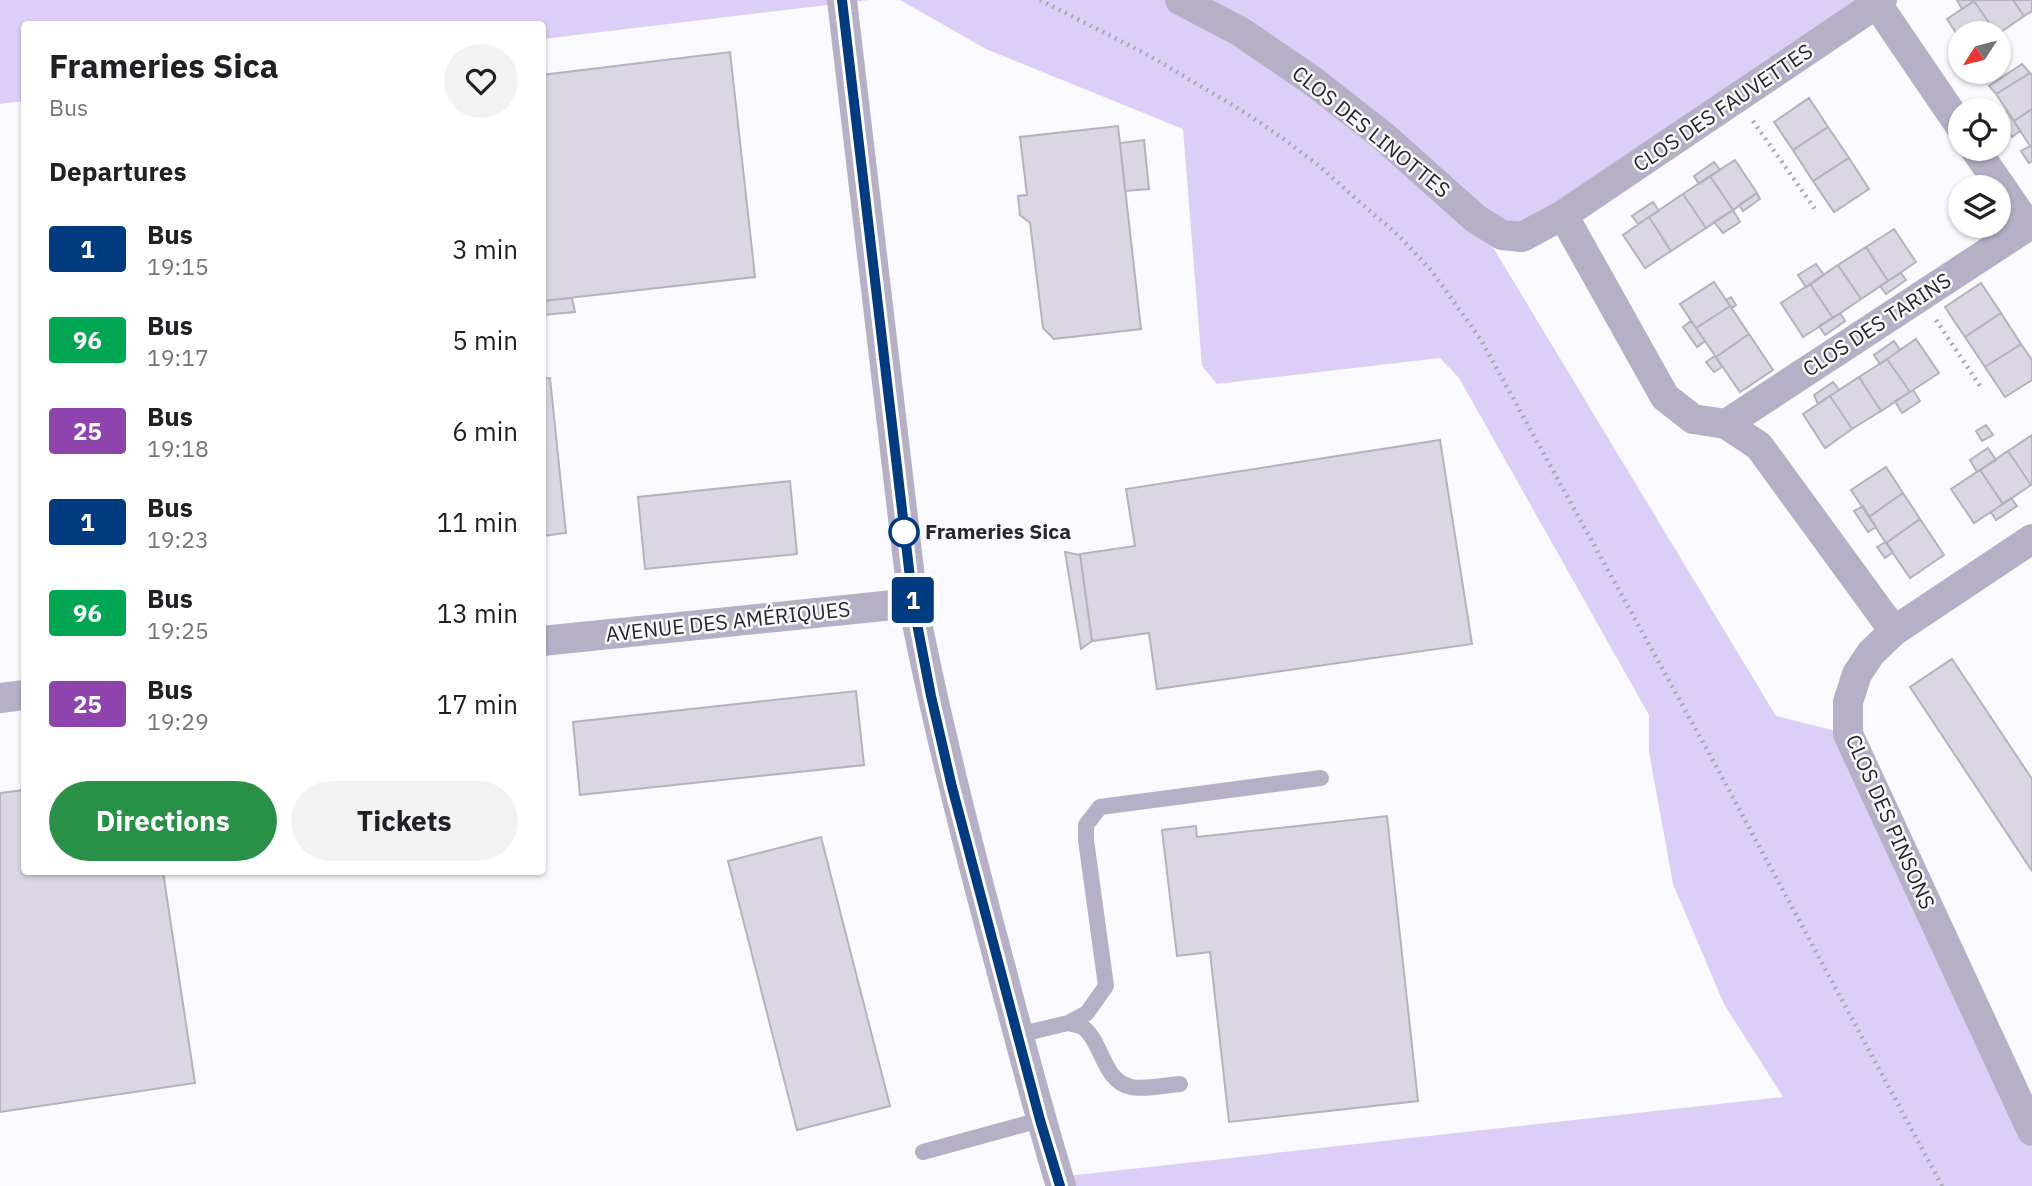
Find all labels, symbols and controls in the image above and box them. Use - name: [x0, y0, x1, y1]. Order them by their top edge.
- north arrow: [1948, 21, 2011, 84]
- map controls: [1948, 21, 2011, 238]
- street label: CLOS DES FAUVETTES: [1627, 37, 1818, 178]
- text: Frameries Sica: [49, 44, 279, 87]
- button: heart: [444, 44, 518, 118]
- street label: CLOS DES LINOTTES: [1287, 59, 1456, 204]
- text: Bus: [49, 92, 88, 122]
- button: locate: [1948, 98, 2011, 161]
- text: Departures: [49, 154, 187, 188]
- button: layers: [1948, 175, 2011, 238]
- text: Bus: [147, 217, 193, 251]
- text: 3 min: [452, 232, 518, 266]
- text: 1: [80, 233, 95, 265]
- text: 19:15: [147, 251, 209, 281]
- street label: CLOS DES TARINS: [1797, 266, 1956, 383]
- text: Bus: [147, 308, 193, 342]
- text: 5 min: [452, 323, 518, 357]
- text: 96: [73, 324, 102, 356]
- text: 19:17: [147, 342, 209, 372]
- text: Bus: [147, 399, 193, 433]
- text: 6 min: [452, 414, 518, 448]
- text: 25: [73, 415, 102, 447]
- text: 19:18: [147, 433, 209, 463]
- text: Bus: [147, 490, 193, 524]
- text: 11 min: [437, 505, 518, 539]
- text: 1: [80, 506, 95, 538]
- marker: Frameries Sica: [889, 517, 919, 547]
- place label: Frameries Sica: [925, 517, 1071, 545]
- text: 19:23: [147, 524, 209, 554]
- line badge: 1: [890, 577, 936, 623]
- text: Bus: [147, 581, 193, 615]
- text: 1: [906, 584, 920, 616]
- street label: AVENUE DES AMÉRIQUES: [604, 594, 851, 648]
- text: 13 min: [437, 596, 518, 630]
- text: 96: [73, 597, 102, 629]
- text: 19:25: [147, 615, 209, 645]
- text: Bus: [147, 672, 193, 706]
- text: 17 min: [437, 687, 518, 721]
- text: 25: [73, 688, 102, 720]
- text: 19:29: [147, 706, 209, 736]
- street label: CLOS DES PINSONS: [1840, 730, 1942, 913]
- button: Directions: [49, 781, 277, 861]
- button: Tickets: [291, 781, 518, 861]

